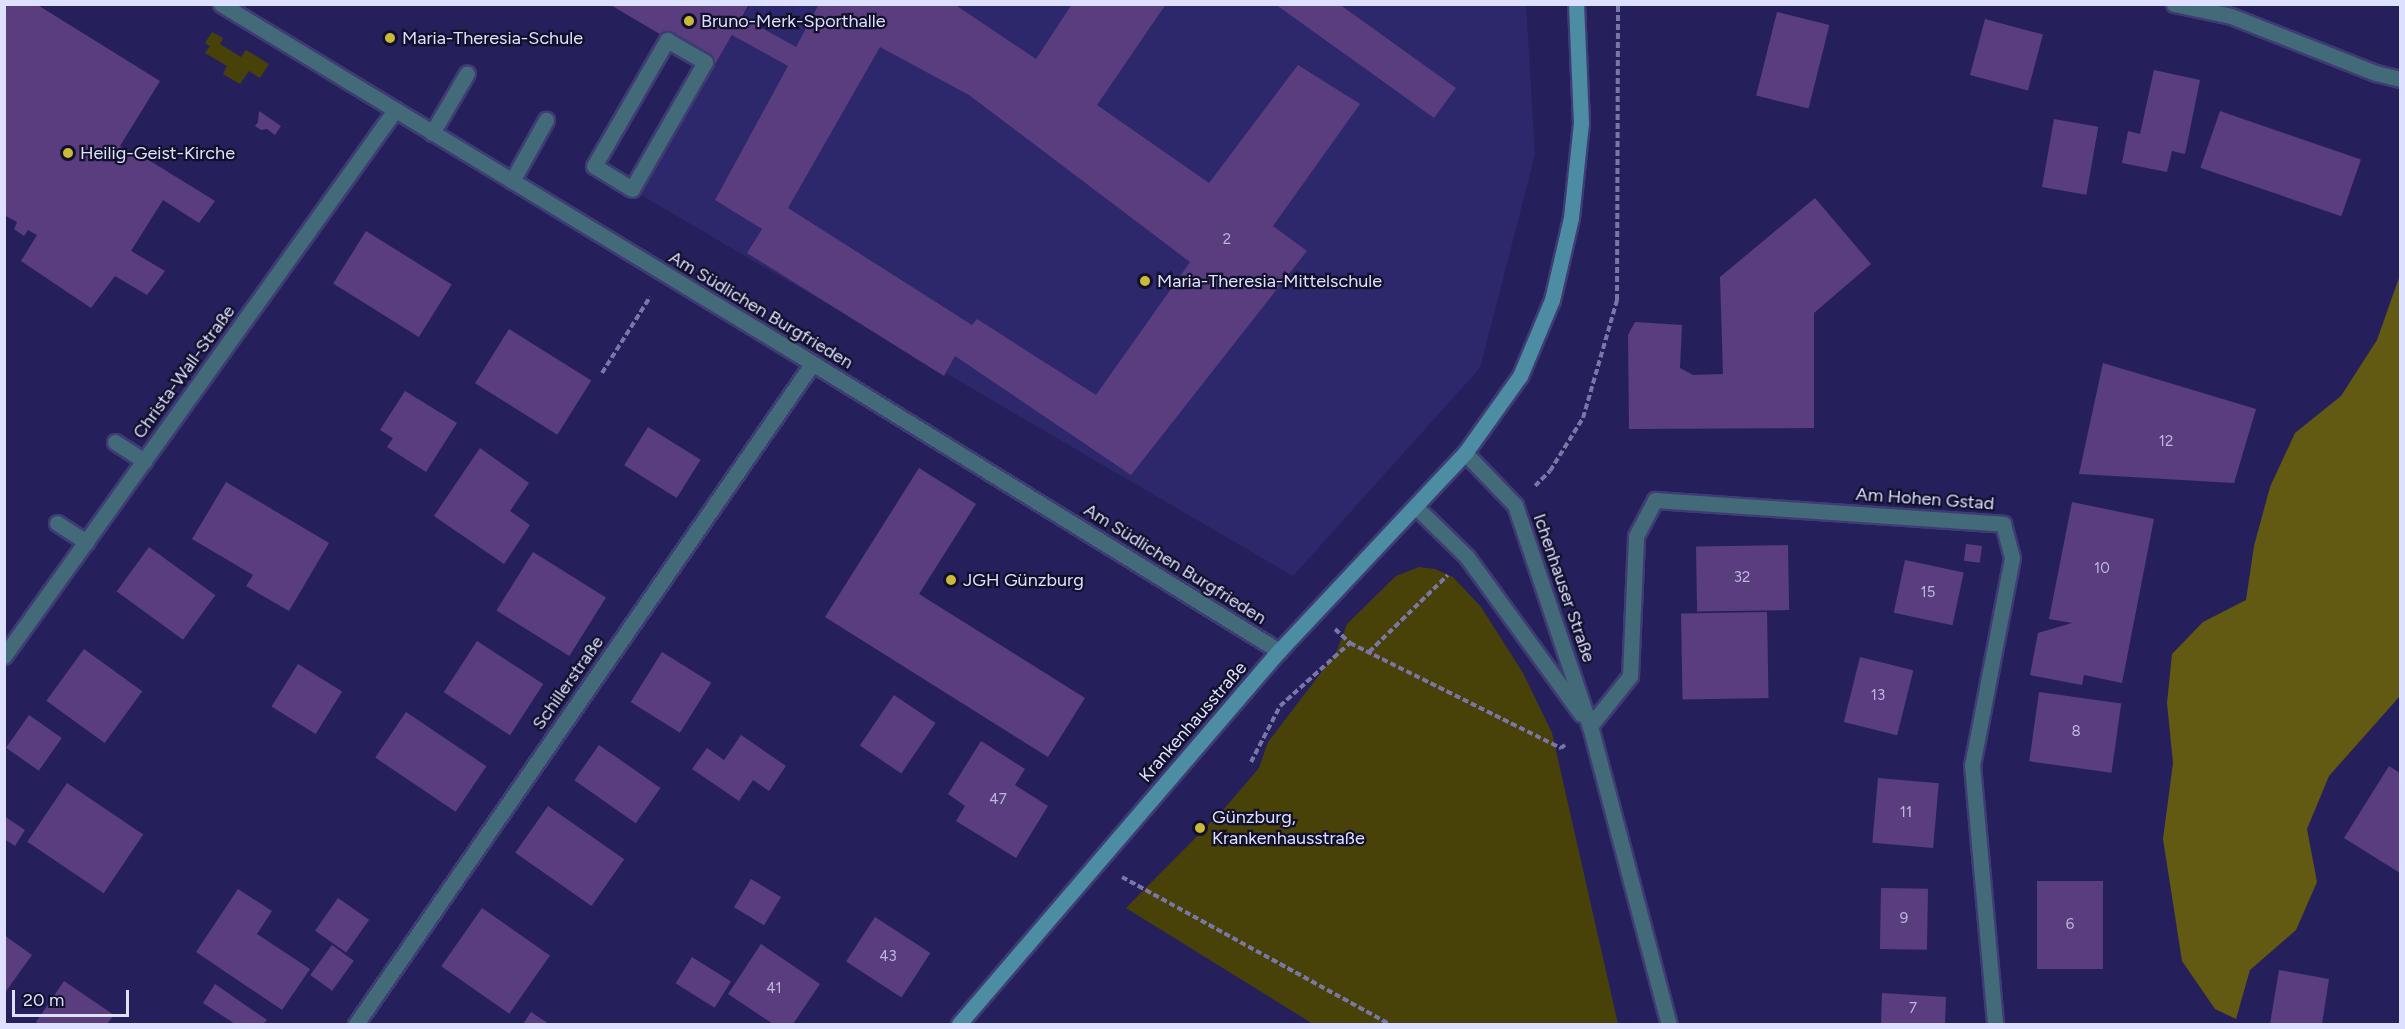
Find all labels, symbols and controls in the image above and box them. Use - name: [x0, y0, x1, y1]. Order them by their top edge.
- place label: Bruno-Merk-Sporthalle: [701, 10, 885, 32]
- marker: Bruno-Merk-Sporthalle: [682, 14, 696, 28]
- place label: Maria-Theresia-Schule: [402, 27, 583, 49]
- marker: Maria-Theresia-Schule: [383, 31, 397, 45]
- place label: Heilig-Geist-Kirche: [80, 142, 235, 164]
- marker: Heilig-Geist-Kirche: [61, 146, 75, 160]
- house number: 2: [1223, 231, 1231, 249]
- street label: Am Südlichen Burgfrieden: [665, 246, 857, 374]
- place label: Maria-Theresia-Mittelschule: [1157, 270, 1382, 292]
- marker: Maria-Theresia-Mittelschule: [1138, 274, 1152, 288]
- street label: Christa-Wall-Straße: [128, 301, 240, 443]
- house number: 12: [2159, 433, 2173, 451]
- street label: Am Hohen Gstad: [1855, 483, 1995, 515]
- street label: Am Südlichen Burgfrieden: [1080, 499, 1270, 629]
- street label: Ichenhauser Straße: [1528, 511, 1600, 665]
- house number: 10: [2094, 560, 2110, 578]
- place label: JGH Günzburg: [963, 569, 1084, 591]
- house number: 32: [1734, 569, 1750, 587]
- marker: JGH Günzburg: [944, 573, 958, 587]
- house number: 15: [1921, 584, 1935, 602]
- street label: Schillerstraße: [528, 632, 608, 734]
- street label: Krankenhausstraße: [1135, 657, 1251, 787]
- house number: 13: [1871, 687, 1885, 705]
- house number: 8: [2071, 723, 2081, 741]
- house number: 47: [989, 791, 1007, 809]
- house number: 11: [1900, 804, 1912, 822]
- place label: Günzburg, Krankenhausstraße: [1212, 807, 1365, 850]
- marker: Günzburg, Krankenhausstraße: [1193, 821, 1207, 835]
- house number: 9: [1900, 910, 1908, 928]
- house number: 6: [2066, 916, 2074, 934]
- house number: 43: [879, 948, 897, 966]
- scale bar: [15, 978, 132, 1016]
- house number: 41: [766, 980, 782, 998]
- text: 20 m: [23, 989, 64, 1011]
- house number: 7: [1909, 1000, 1917, 1018]

